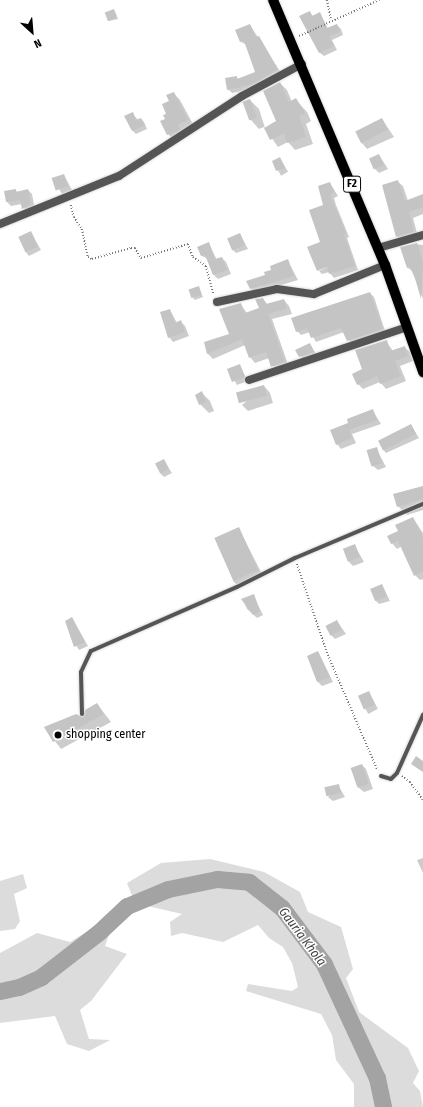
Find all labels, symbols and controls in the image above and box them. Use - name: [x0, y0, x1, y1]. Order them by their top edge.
- north arrow: [12, 12, 52, 52]
- text: N: [32, 36, 43, 51]
- road number: F2: [343, 175, 361, 193]
- place label: shopping center: [66, 728, 145, 742]
- marker: shopping center: [53, 730, 63, 740]
- water label: Gauria Khola: [275, 905, 329, 969]

